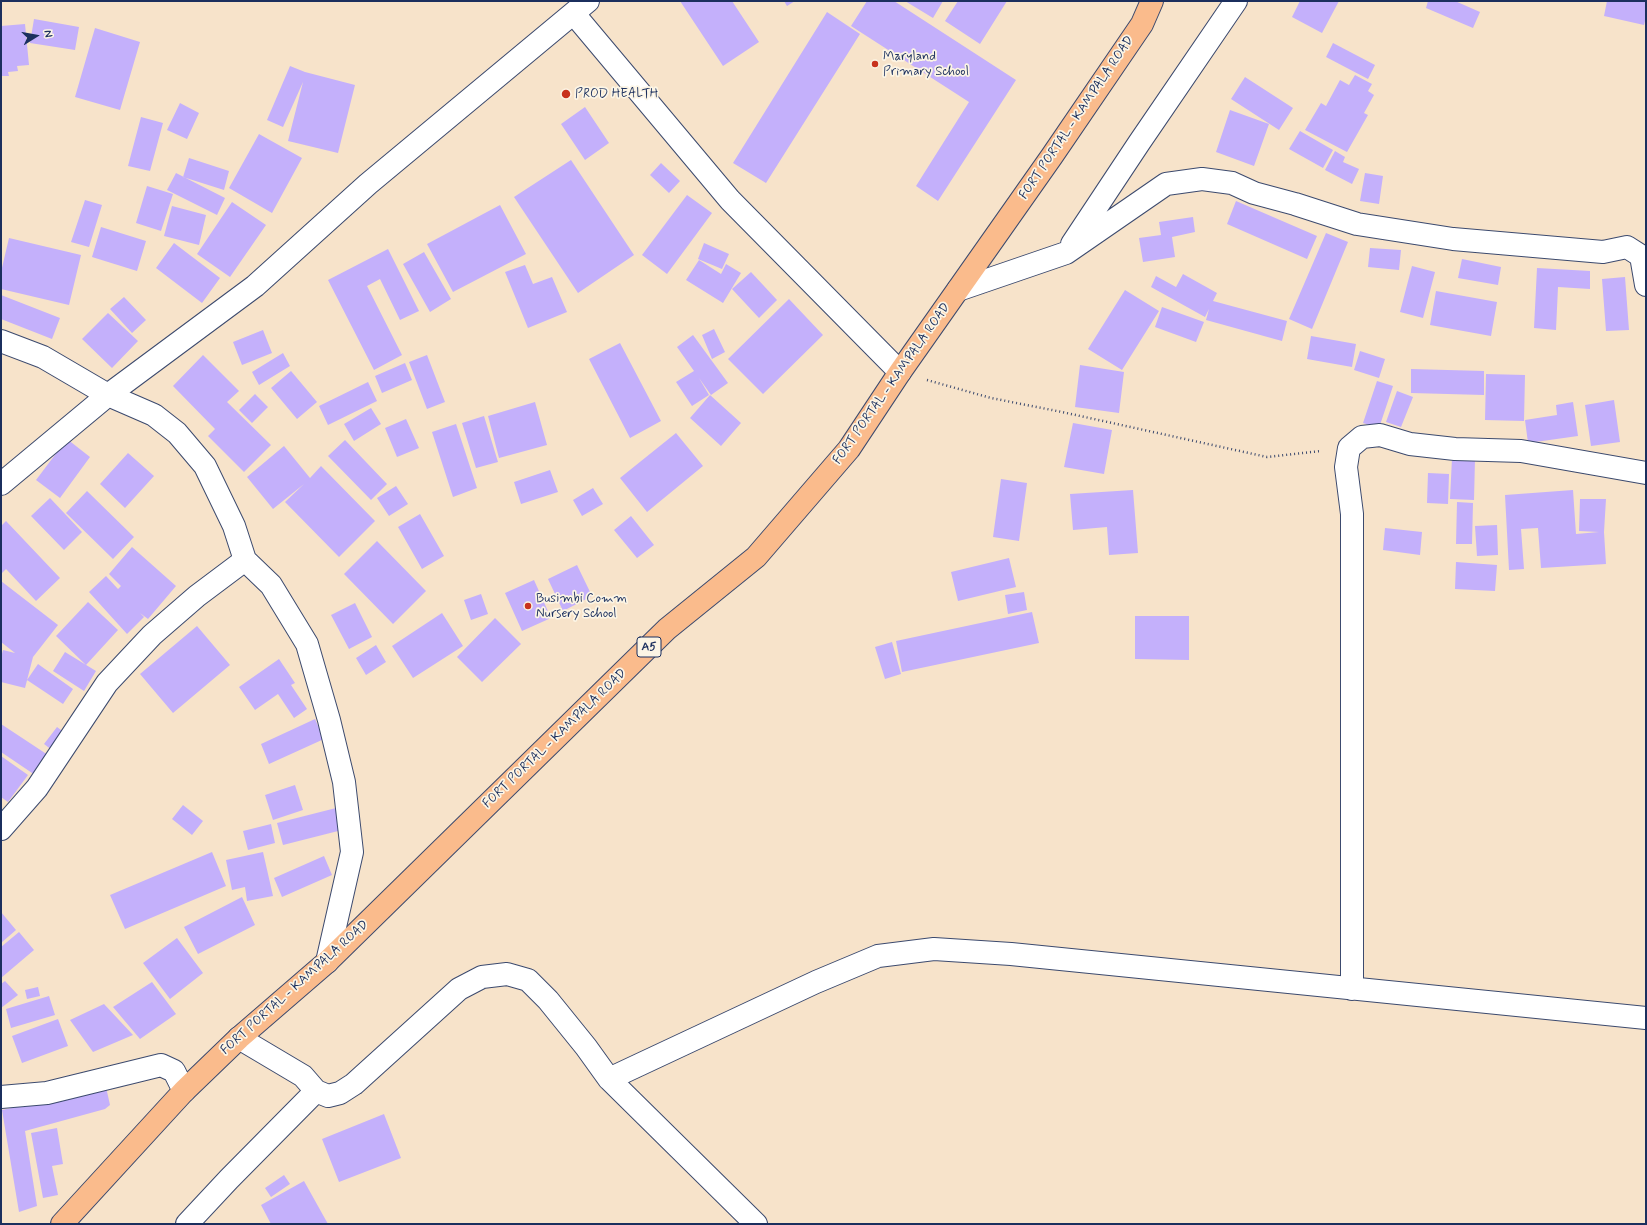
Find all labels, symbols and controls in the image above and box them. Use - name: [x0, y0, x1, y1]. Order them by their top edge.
- north arrow: [16, 16, 56, 56]
- text: N: [40, 29, 55, 39]
- street label: FORT PORTAL - KAMPALA ROAD: [1016, 33, 1138, 203]
- place label: Maryland Primary School: [883, 49, 969, 80]
- marker: Maryland Primary School: [870, 59, 880, 69]
- place label: PROD HEALTH: [575, 86, 658, 102]
- marker: PROD HEALTH: [560, 88, 572, 100]
- street label: FORT PORTAL - KAMPALA ROAD: [830, 300, 954, 468]
- place label: Busimbi Comm Nursery School: [536, 591, 627, 622]
- marker: Busimbi Comm Nursery School: [523, 601, 533, 611]
- road number: A5: [637, 637, 661, 657]
- street label: FORT PORTAL - KAMPALA ROAD: [480, 666, 630, 812]
- street label: FORT PORTAL - KAMPALA ROAD: [218, 917, 372, 1059]

